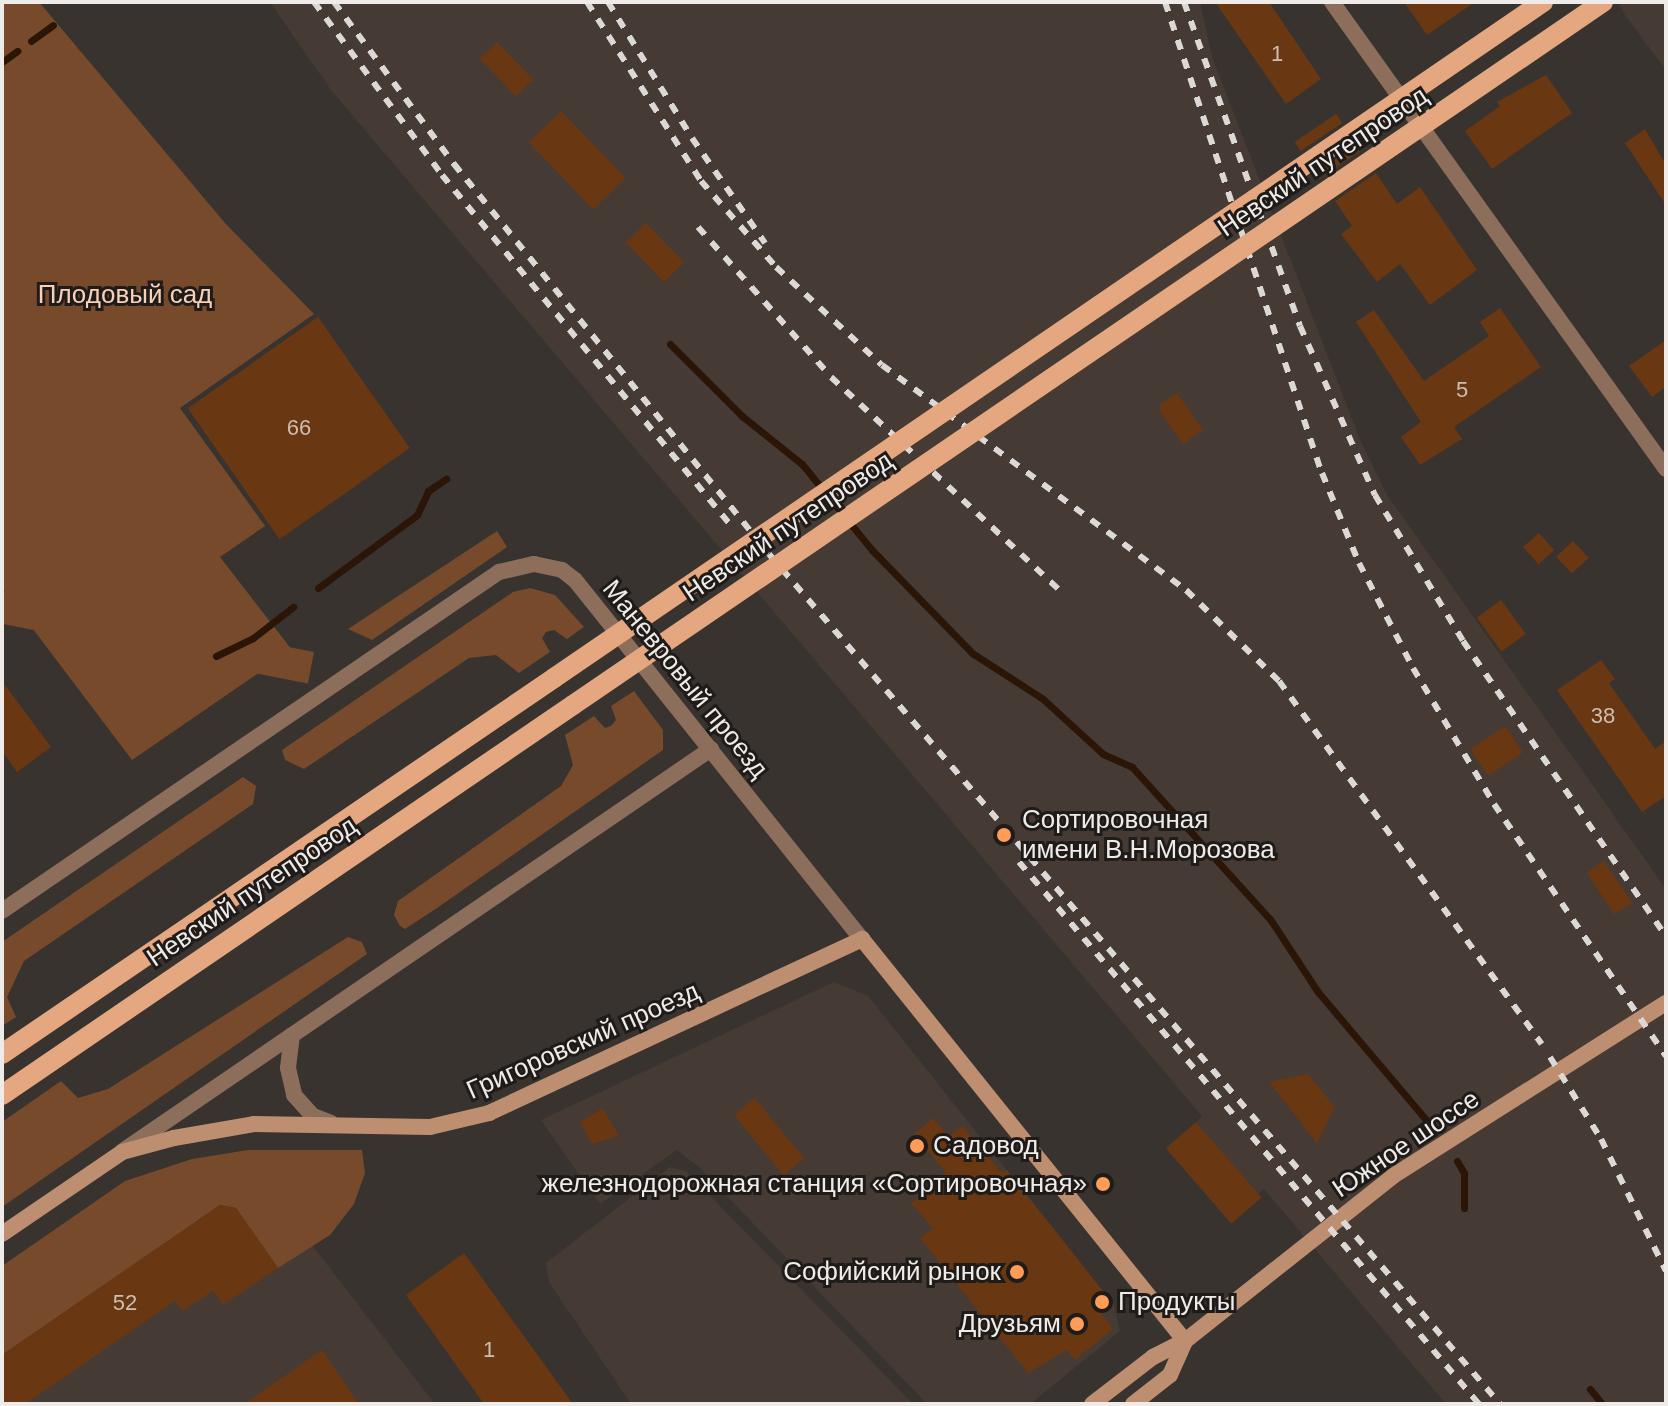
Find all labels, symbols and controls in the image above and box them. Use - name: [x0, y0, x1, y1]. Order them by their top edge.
- house number: 1: [1271, 41, 1283, 67]
- street label: Невский путепровод: [1212, 80, 1434, 244]
- park label: Плодовый сад: [38, 279, 212, 311]
- house number: 5: [1456, 377, 1468, 403]
- house number: 66: [287, 415, 311, 441]
- street label: Невский путепровод: [677, 445, 899, 609]
- street label: Маневровый проезд: [596, 574, 774, 784]
- house number: 38: [1591, 703, 1615, 729]
- place label: Сортировочная имени В.Н.Морозова: [1022, 804, 1275, 866]
- street label: Невский путепровод: [141, 810, 363, 974]
- marker: Сортировочная имени В.Н.Морозова: [993, 824, 1015, 846]
- street label: Григоровский проезд: [462, 976, 704, 1106]
- street label: Южное шоссе: [1327, 1084, 1485, 1204]
- place label: Садовод: [933, 1130, 1039, 1162]
- marker: Садовод: [908, 1137, 926, 1155]
- place label: железнодорожная станция «Сортировочная»: [542, 1168, 1087, 1200]
- marker: железнодорожная станция «Сортировочная»: [1094, 1175, 1112, 1193]
- place label: Софийский рынок: [783, 1256, 1001, 1288]
- marker: Софийский рынок: [1008, 1263, 1026, 1281]
- place label: Продукты: [1118, 1286, 1235, 1318]
- house number: 52: [113, 1290, 137, 1316]
- marker: Продукты: [1093, 1293, 1111, 1311]
- place label: Друзьям: [959, 1308, 1061, 1340]
- marker: Друзьям: [1068, 1315, 1086, 1333]
- house number: 1: [483, 1337, 495, 1363]

